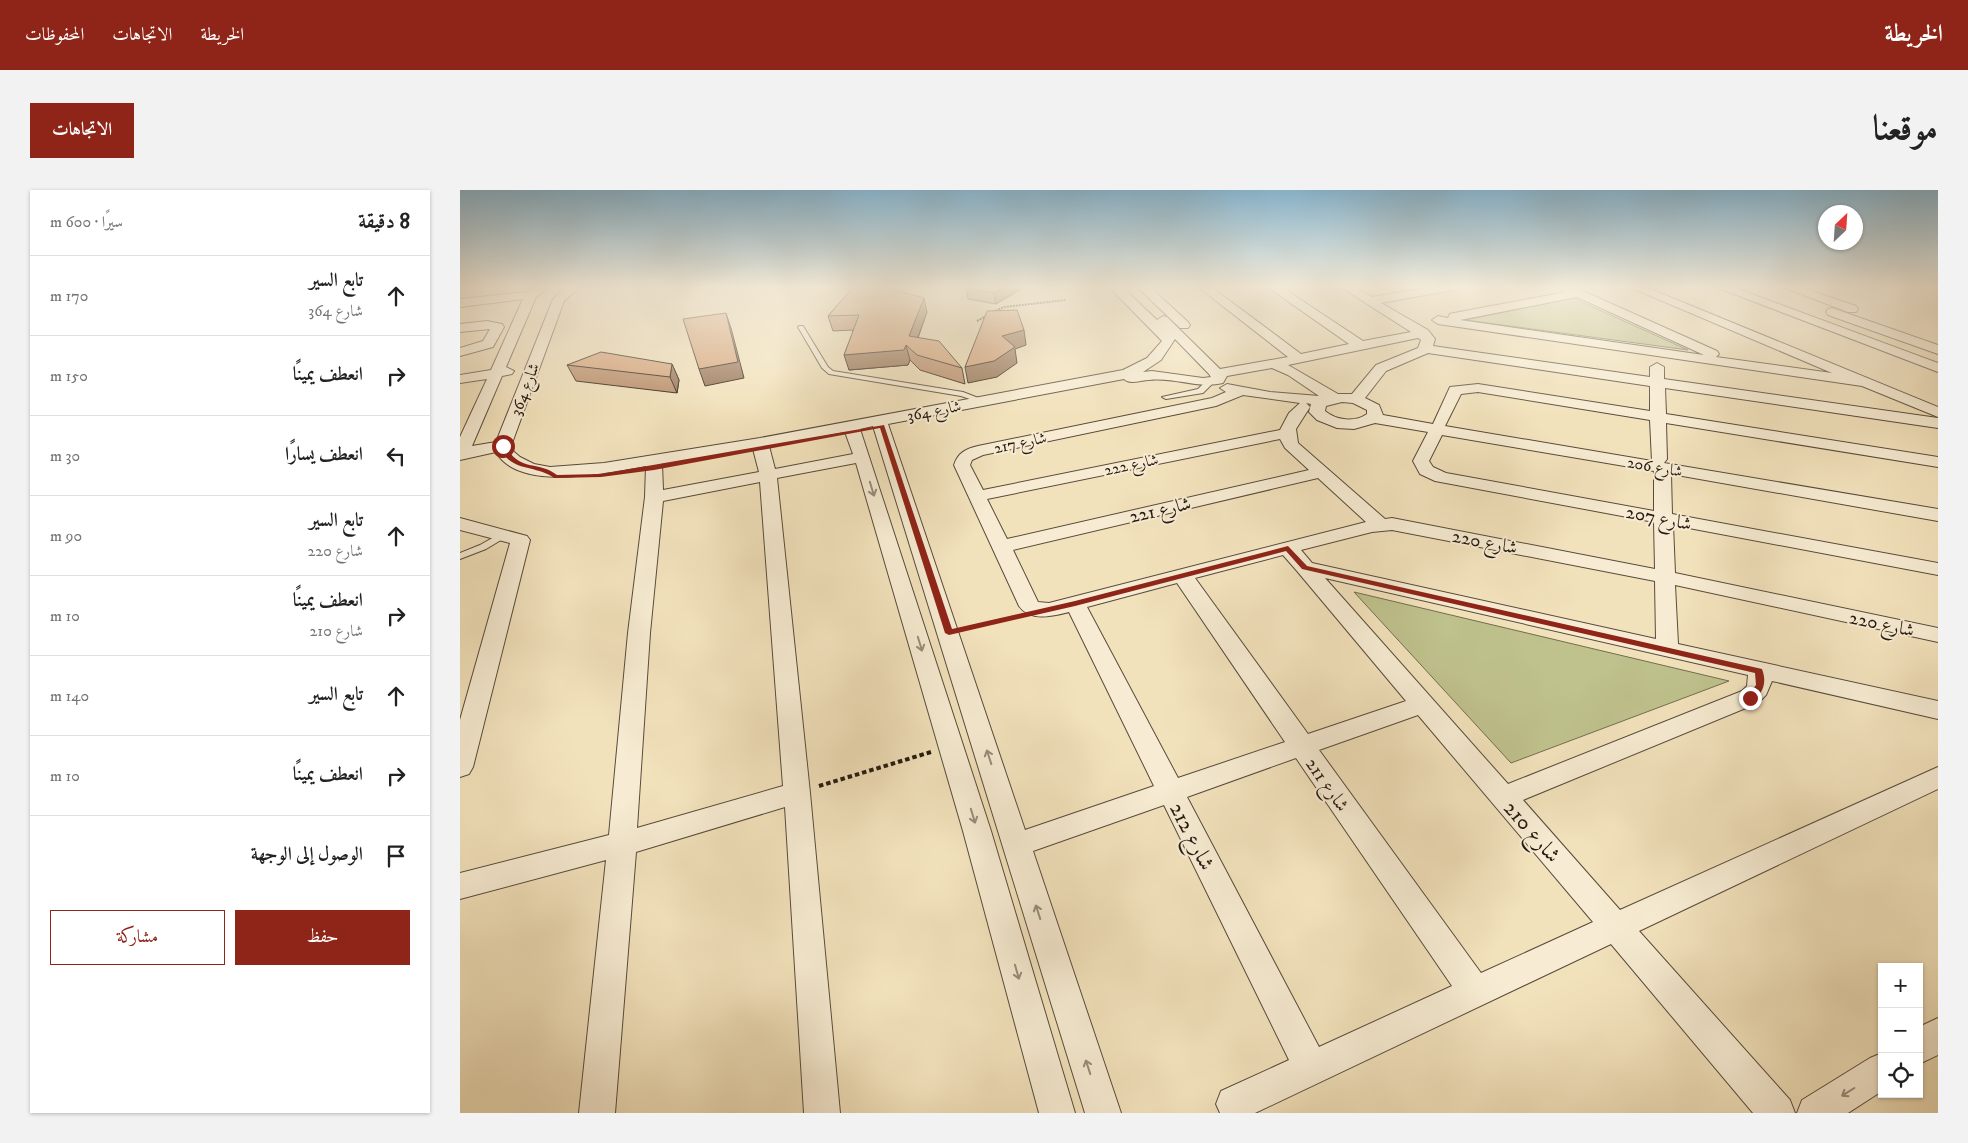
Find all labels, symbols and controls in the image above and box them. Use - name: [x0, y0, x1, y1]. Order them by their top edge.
- text: الخريطة: [1885, 19, 1943, 49]
- text: المحفوظات: [25, 24, 84, 46]
- text: الاتجاهات: [112, 24, 172, 46]
- text: الخريطة: [200, 24, 244, 46]
- button: الاتجاهات: [30, 103, 134, 158]
- text: موقعنا: [1873, 107, 1938, 151]
- north arrow: [1818, 205, 1863, 250]
- text: 8 دقيقة: [358, 209, 410, 235]
- text: سيرًا · 600 m: [50, 212, 123, 232]
- text: تابع السير: [309, 269, 363, 292]
- icon: ahead: [382, 282, 410, 310]
- text: 170 m: [50, 286, 88, 306]
- text: شارع 364: [308, 301, 363, 321]
- street label: شارع 364: [506, 360, 547, 420]
- icon: right: [382, 362, 410, 390]
- text: انعطف يمينًا: [293, 363, 363, 386]
- text: 150 m: [50, 366, 88, 386]
- street label: شارع 364: [905, 396, 964, 429]
- street label: شارع 217: [992, 428, 1049, 461]
- route start: [492, 435, 515, 458]
- icon: left: [382, 442, 410, 470]
- text: انعطف يسارًا: [285, 443, 363, 466]
- text: 30 m: [50, 446, 80, 466]
- street label: شارع 222: [1102, 450, 1161, 483]
- street label: شارع 206: [1625, 452, 1684, 485]
- one-way arrow: [868, 480, 878, 496]
- street label: شارع 221: [1127, 492, 1194, 532]
- street label: شارع 207: [1623, 501, 1694, 539]
- text: تابع السير: [309, 509, 363, 532]
- icon: ahead: [382, 522, 410, 550]
- street label: شارع 220: [1450, 525, 1519, 563]
- text: 90 m: [50, 526, 82, 546]
- text: شارع 220: [307, 541, 363, 561]
- text: انعطف يمينًا: [293, 589, 363, 612]
- icon: right: [382, 602, 410, 630]
- text: 10 m: [50, 606, 80, 626]
- street label: شارع 220: [1846, 606, 1916, 646]
- text: شارع 210: [309, 621, 363, 641]
- one-way arrow: [915, 636, 925, 652]
- icon: ahead: [382, 682, 410, 710]
- text: تابع السير: [309, 683, 363, 706]
- text: 140 m: [50, 686, 89, 706]
- route end: [1739, 687, 1762, 710]
- one-way arrow: [983, 750, 993, 766]
- street label: شارع 211: [1298, 754, 1354, 818]
- icon: right: [382, 762, 410, 790]
- text: انعطف يمينًا: [293, 763, 363, 786]
- text: 10 m: [50, 766, 80, 786]
- street label: شارع 210: [1495, 795, 1566, 871]
- street label: شارع 212: [1160, 798, 1220, 877]
- one-way arrow: [968, 808, 978, 824]
- icon: arrive: [382, 842, 410, 870]
- text: الوصول إلى الوجهة: [251, 843, 363, 866]
- one-way arrow: [1033, 904, 1043, 920]
- button: مشاركة: [50, 910, 225, 965]
- button: حفظ: [235, 910, 410, 965]
- map controls: [1878, 963, 1923, 1098]
- button: +: [1878, 963, 1923, 1008]
- one-way arrow: [1013, 964, 1023, 980]
- button: −: [1878, 1008, 1923, 1053]
- button: locate: [1878, 1053, 1923, 1098]
- one-way arrow: [1083, 1059, 1092, 1075]
- one-way arrow: [1842, 1087, 1856, 1097]

